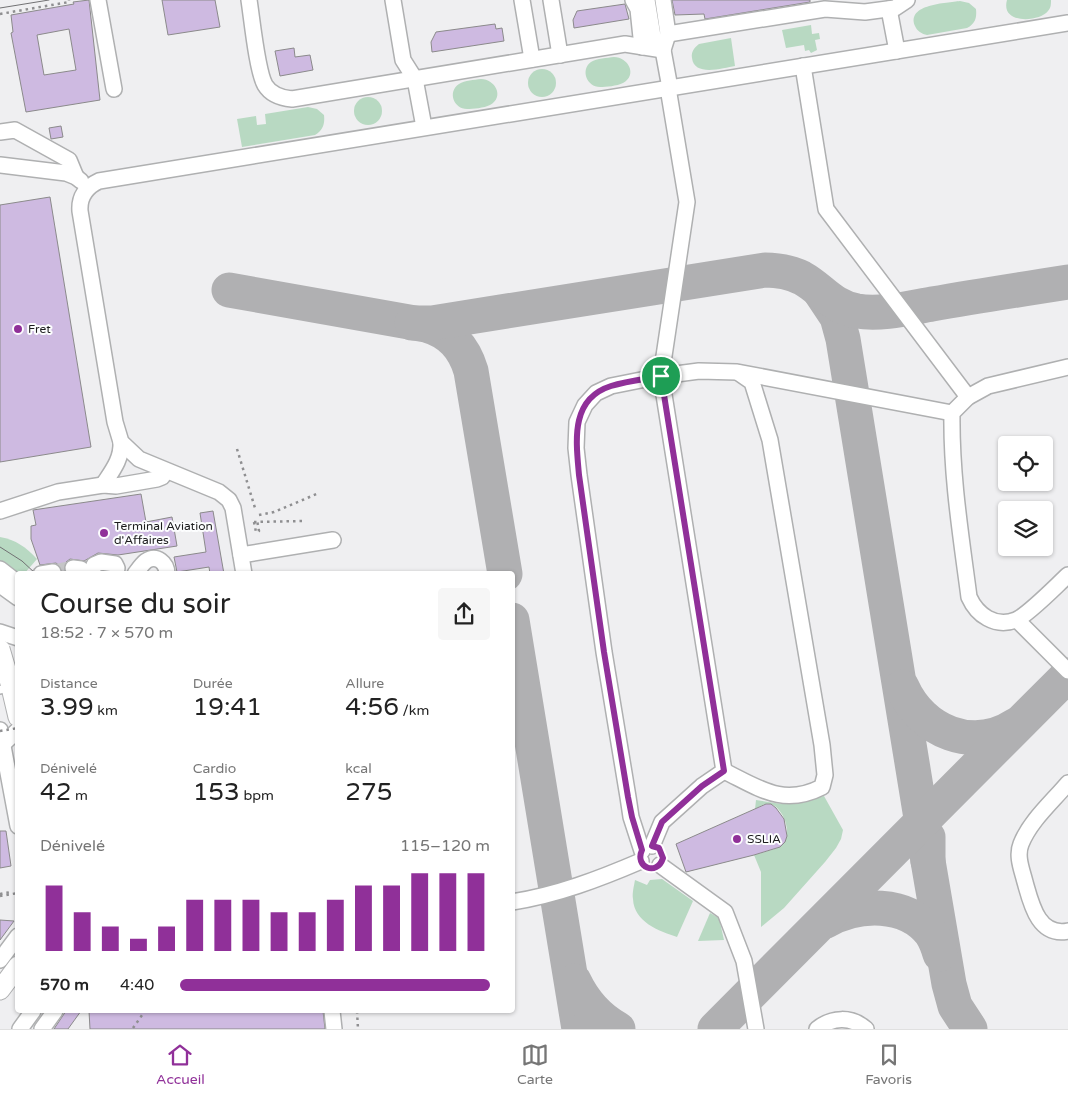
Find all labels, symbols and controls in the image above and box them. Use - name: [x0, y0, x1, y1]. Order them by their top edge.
- place label: Fret: [28, 322, 51, 336]
- marker: Fret: [12, 323, 24, 335]
- pin: [640, 355, 682, 397]
- icon: arrive: [647, 362, 675, 390]
- map controls: [998, 436, 1053, 556]
- button: locate: [998, 436, 1053, 491]
- button: layers: [998, 501, 1053, 556]
- place label: Terminal Aviation d'Affaires: [114, 519, 213, 547]
- marker: Terminal Aviation d'Affaires: [98, 527, 110, 539]
- text: Course du soir: [40, 587, 231, 621]
- button: share: [438, 588, 490, 640]
- text: 18:52 · 7 × 570 m: [40, 623, 173, 643]
- text: Distance: [40, 675, 98, 692]
- text: Durée: [193, 675, 233, 692]
- text: Allure: [345, 675, 384, 692]
- text: 3.99: [40, 692, 94, 722]
- text: 19:41: [193, 692, 262, 722]
- text: 4:56: [345, 692, 399, 722]
- text: km: [94, 702, 118, 719]
- text: /km: [399, 702, 429, 719]
- text: Dénivelé: [40, 760, 97, 777]
- text: Cardio: [193, 760, 236, 777]
- text: kcal: [345, 760, 372, 777]
- text: 42: [40, 777, 71, 807]
- text: 153: [193, 777, 240, 807]
- text: 275: [345, 777, 392, 807]
- text: m: [71, 787, 88, 804]
- text: bpm: [240, 787, 274, 804]
- place label: SSLIA: [747, 832, 781, 846]
- marker: SSLIA: [731, 833, 743, 845]
- text: Dénivelé: [40, 836, 105, 856]
- text: 115–120 m: [400, 836, 490, 856]
- text: 570 m: [40, 975, 89, 995]
- text: 4:40: [120, 975, 154, 995]
- tab: Accueil: [156, 1041, 205, 1088]
- tab: Carte: [517, 1041, 553, 1088]
- tab: Favoris: [865, 1041, 912, 1088]

